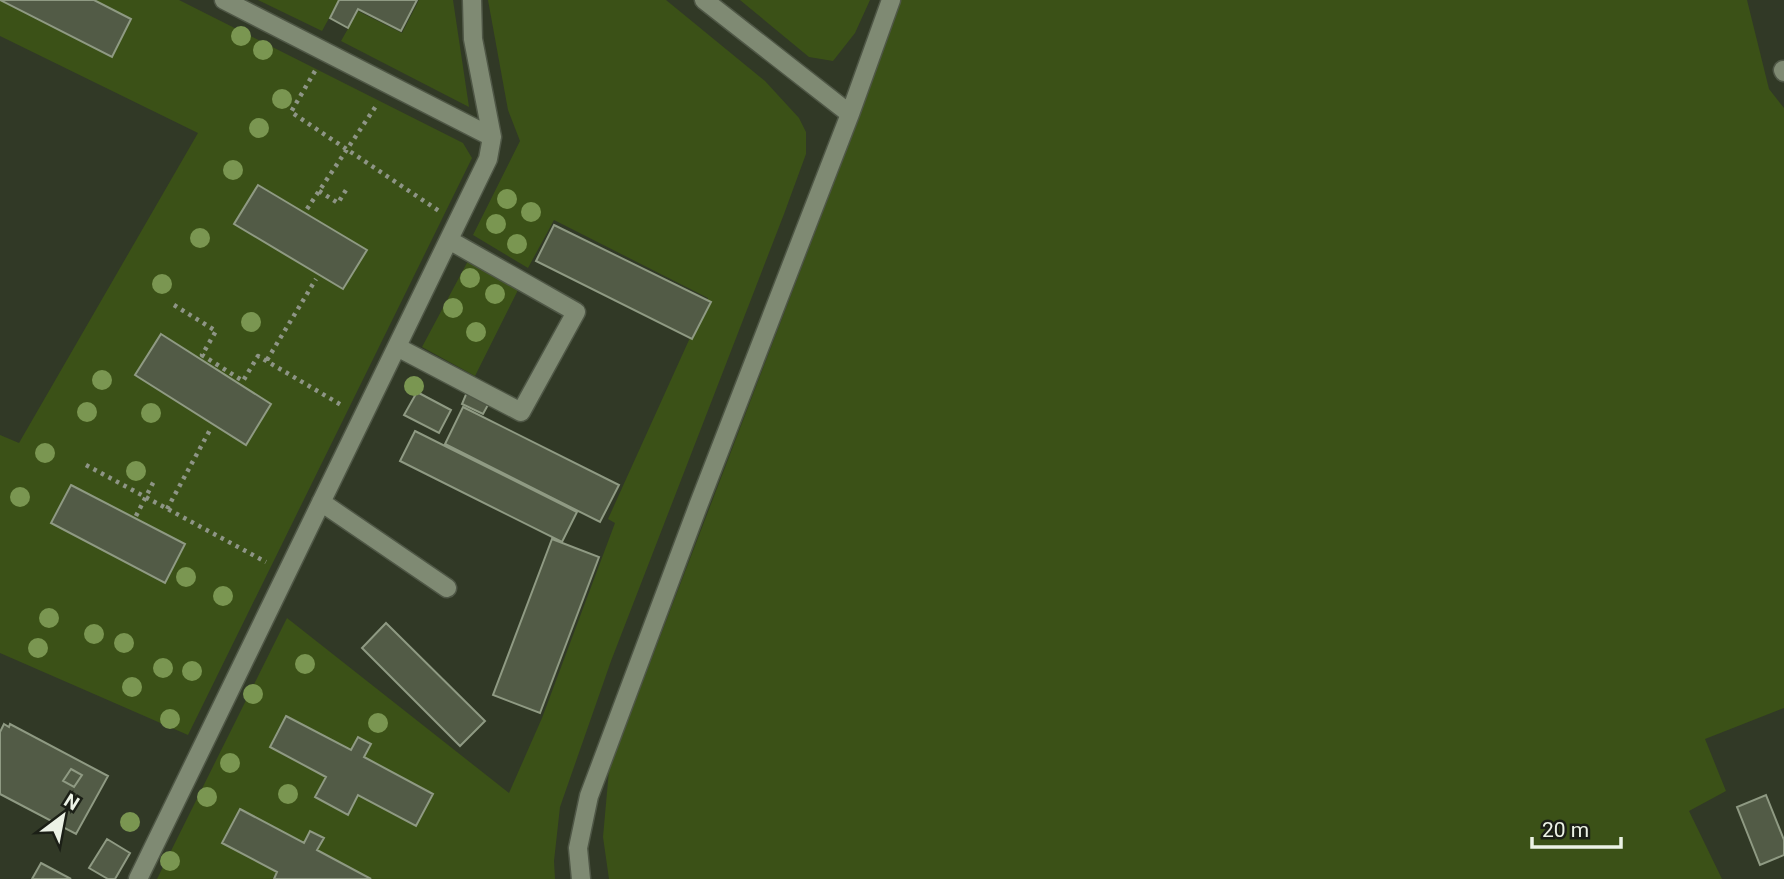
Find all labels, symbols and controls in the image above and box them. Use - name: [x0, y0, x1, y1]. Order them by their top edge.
- north arrow: [28, 781, 98, 851]
- text: N: [60, 789, 84, 815]
- scale bar: [1532, 806, 1621, 850]
- text: 20 m: [1542, 818, 1589, 842]

